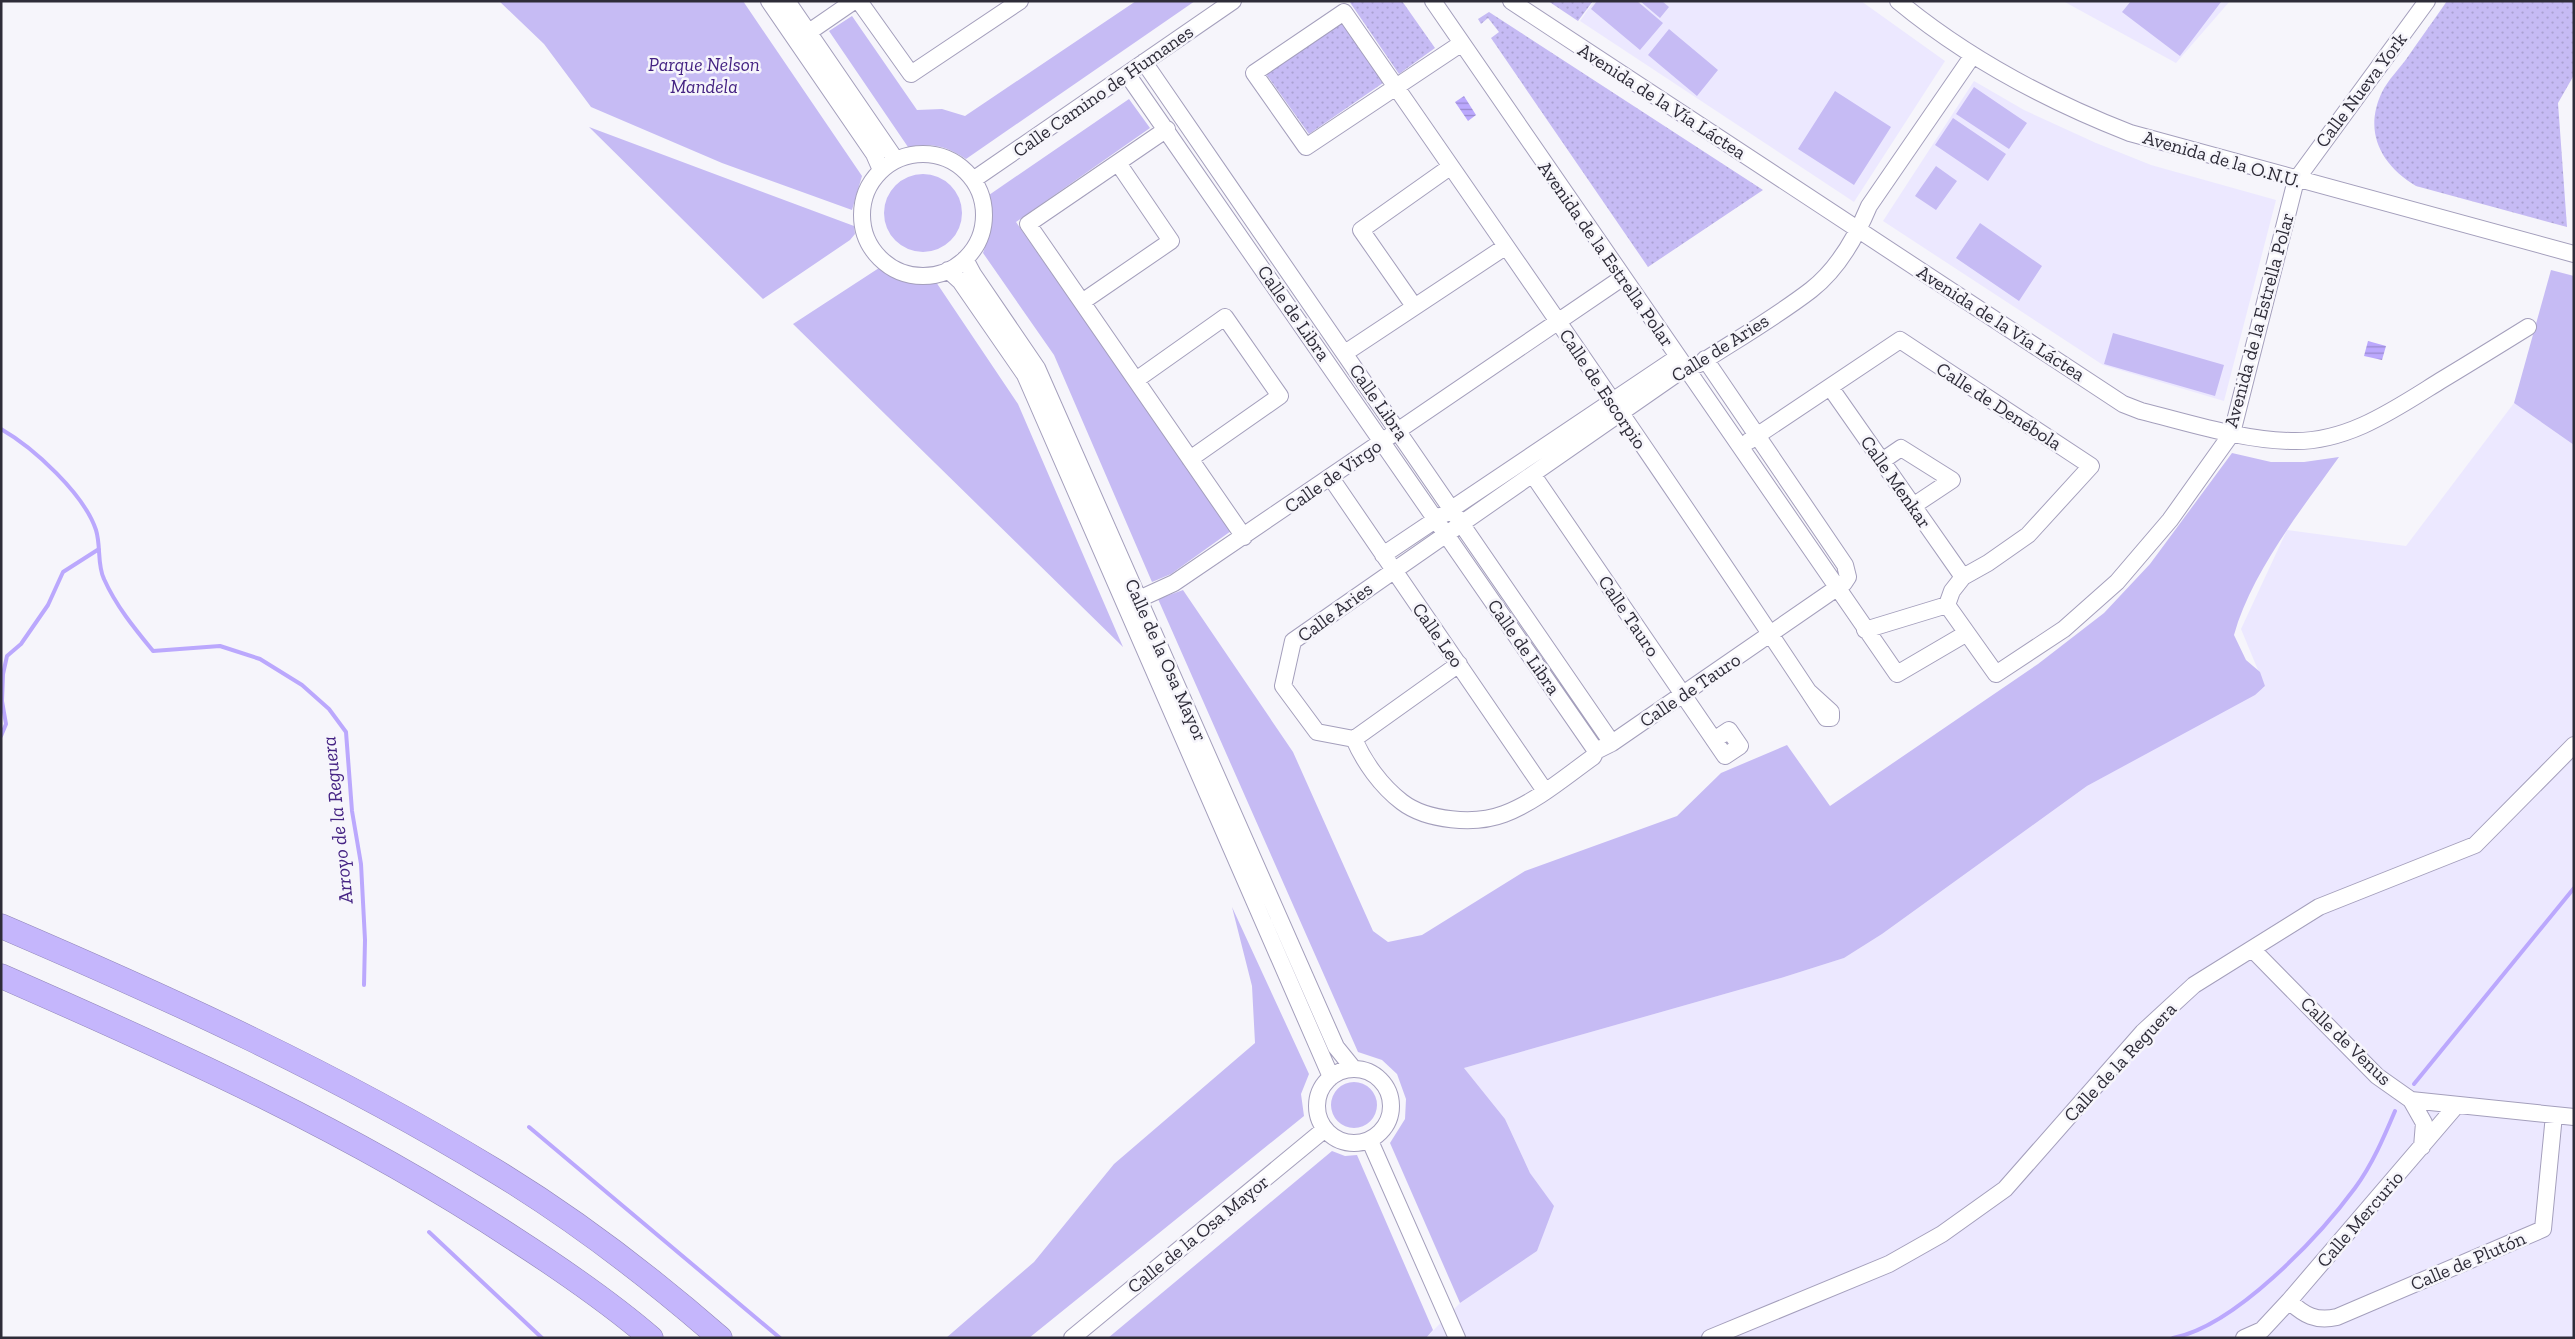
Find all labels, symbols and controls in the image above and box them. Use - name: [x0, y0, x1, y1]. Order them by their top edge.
- street label: Calle Camino de Humanes: [1008, 20, 1198, 162]
- street label: Calle Nueva York: [2310, 28, 2412, 152]
- street label: Avenida de la Vía Láctea: [1574, 38, 1750, 164]
- park label: Parque Nelson Mandela: [648, 53, 760, 98]
- street label: Avenida de la O.N.U.: [2140, 125, 2304, 193]
- street label: Avenida de la Estrella Polar: [1533, 157, 1679, 351]
- street label: Avenida de la Estrella Polar: [2219, 210, 2299, 430]
- street label: Avenida de la Vía Láctea: [1913, 260, 2089, 386]
- street label: Calle de Libra: [1253, 261, 1335, 365]
- street label: Calle de Aries: [1667, 309, 1773, 387]
- street label: Calle de Escorpio: [1554, 325, 1652, 454]
- street label: Calle de Denébola: [1932, 357, 2066, 455]
- street label: Calle Libra: [1344, 359, 1414, 445]
- street label: Calle Menkar: [1856, 431, 1936, 533]
- street label: Calle de Virgo: [1280, 434, 1386, 518]
- street label: Calle Tauro: [1593, 571, 1665, 661]
- street label: Calle de la Osa Mayor: [1120, 575, 1212, 745]
- street label: Calle Aries: [1293, 577, 1377, 647]
- street label: Calle de Libra: [1483, 595, 1565, 699]
- street label: Calle Leo: [1407, 598, 1469, 672]
- street label: Calle de Tauro: [1635, 648, 1745, 732]
- water label: Arroyo de la Reguera: [316, 735, 358, 906]
- street label: Calle de Venus: [2296, 992, 2396, 1090]
- street label: Calle de la Reguera: [2059, 998, 2181, 1126]
- street label: Calle Mercurio: [2312, 1166, 2408, 1272]
- street label: Calle de la Osa Mayor: [1123, 1170, 1273, 1298]
- street label: Calle de Plutón: [2407, 1226, 2529, 1296]

